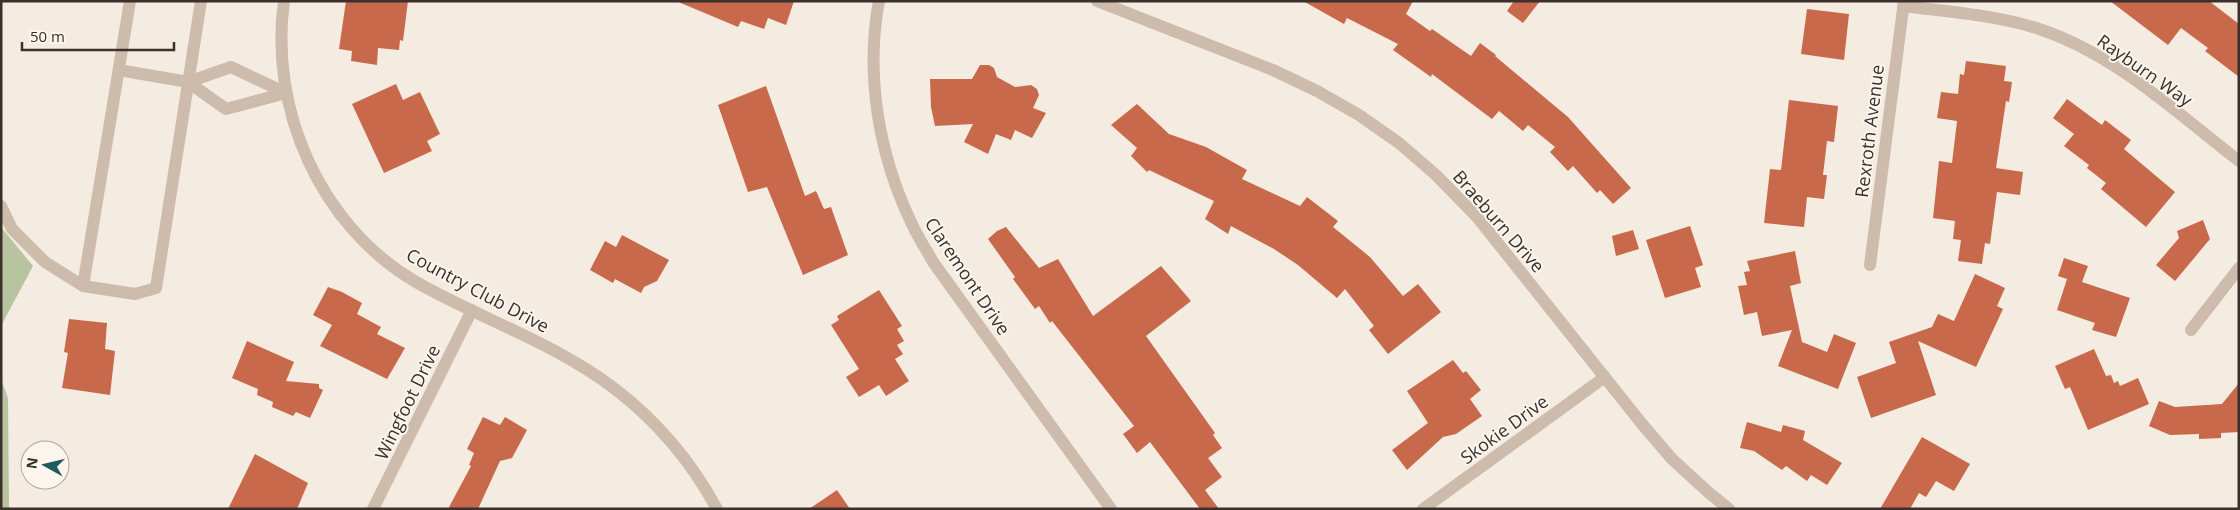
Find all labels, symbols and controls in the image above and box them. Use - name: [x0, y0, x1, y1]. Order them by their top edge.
- scale bar: [22, 20, 175, 52]
- text: 50 m: [30, 26, 65, 46]
- street label: Rayburn Way: [2093, 28, 2198, 112]
- street label: Rexroth Avenue: [1849, 63, 1889, 199]
- street label: Braeburn Drive: [1448, 165, 1550, 277]
- street label: Claremont Drive: [920, 212, 1016, 340]
- street label: Country Club Drive: [402, 242, 554, 338]
- street label: Wingfoot Drive: [369, 341, 445, 463]
- street label: Skokie Drive: [1455, 389, 1553, 469]
- north arrow: [20, 440, 70, 490]
- text: N: [21, 456, 42, 470]

